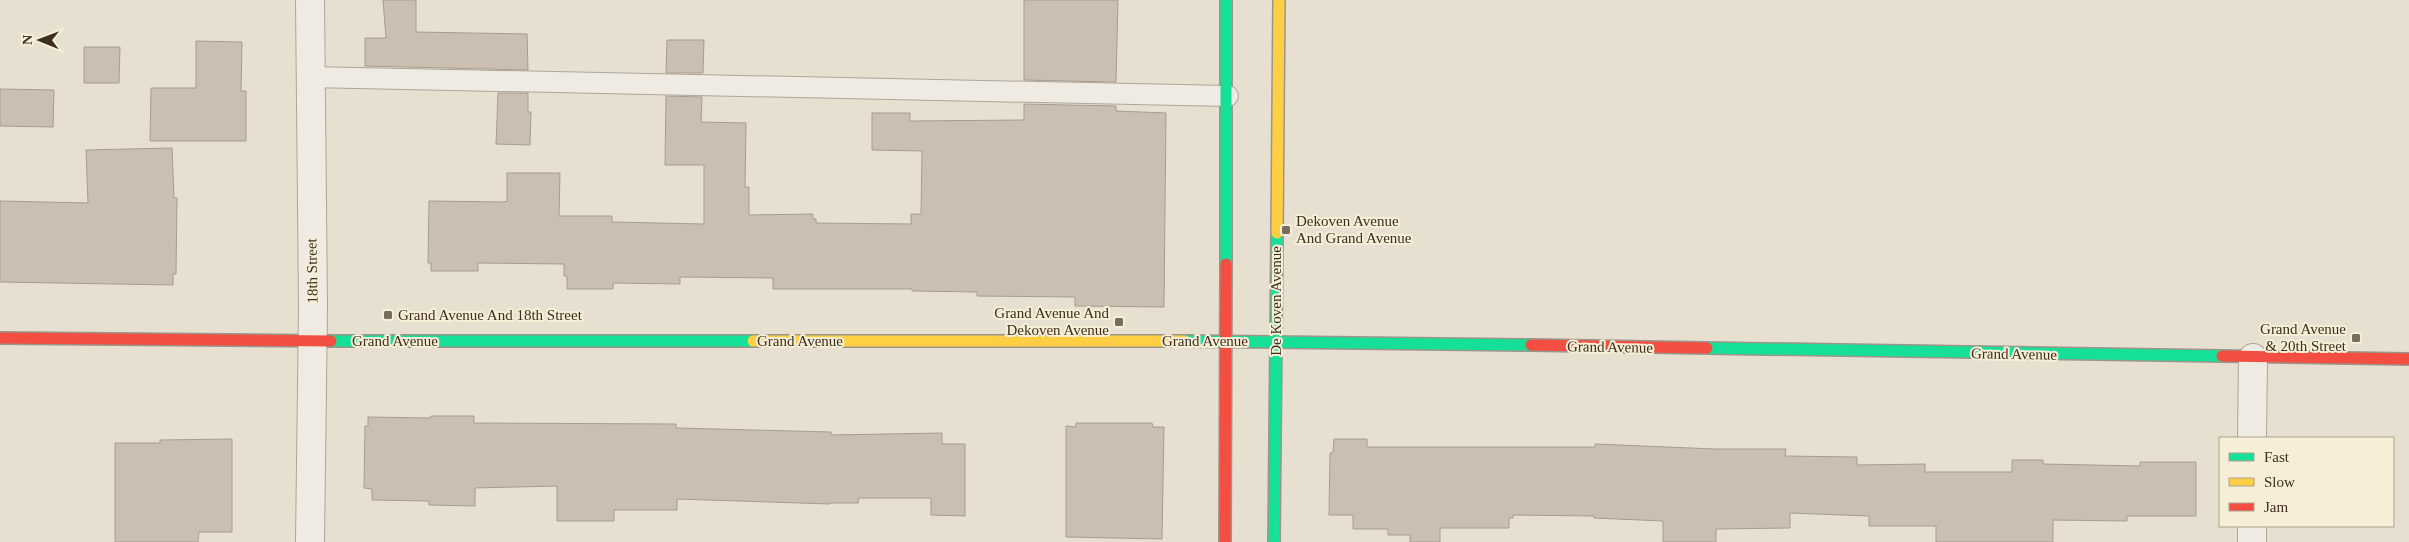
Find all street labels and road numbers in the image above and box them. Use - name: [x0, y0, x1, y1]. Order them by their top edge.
- street label: 18th Street: [303, 237, 321, 304]
- street label: De Koven Avenue: [1268, 246, 1284, 356]
- street label: Grand Avenue: [352, 333, 438, 349]
- street label: Grand Avenue: [757, 333, 843, 349]
- street label: Grand Avenue: [1162, 333, 1248, 349]
- street label: Grand Avenue: [1567, 338, 1653, 356]
- street label: Grand Avenue: [1971, 345, 2057, 363]

